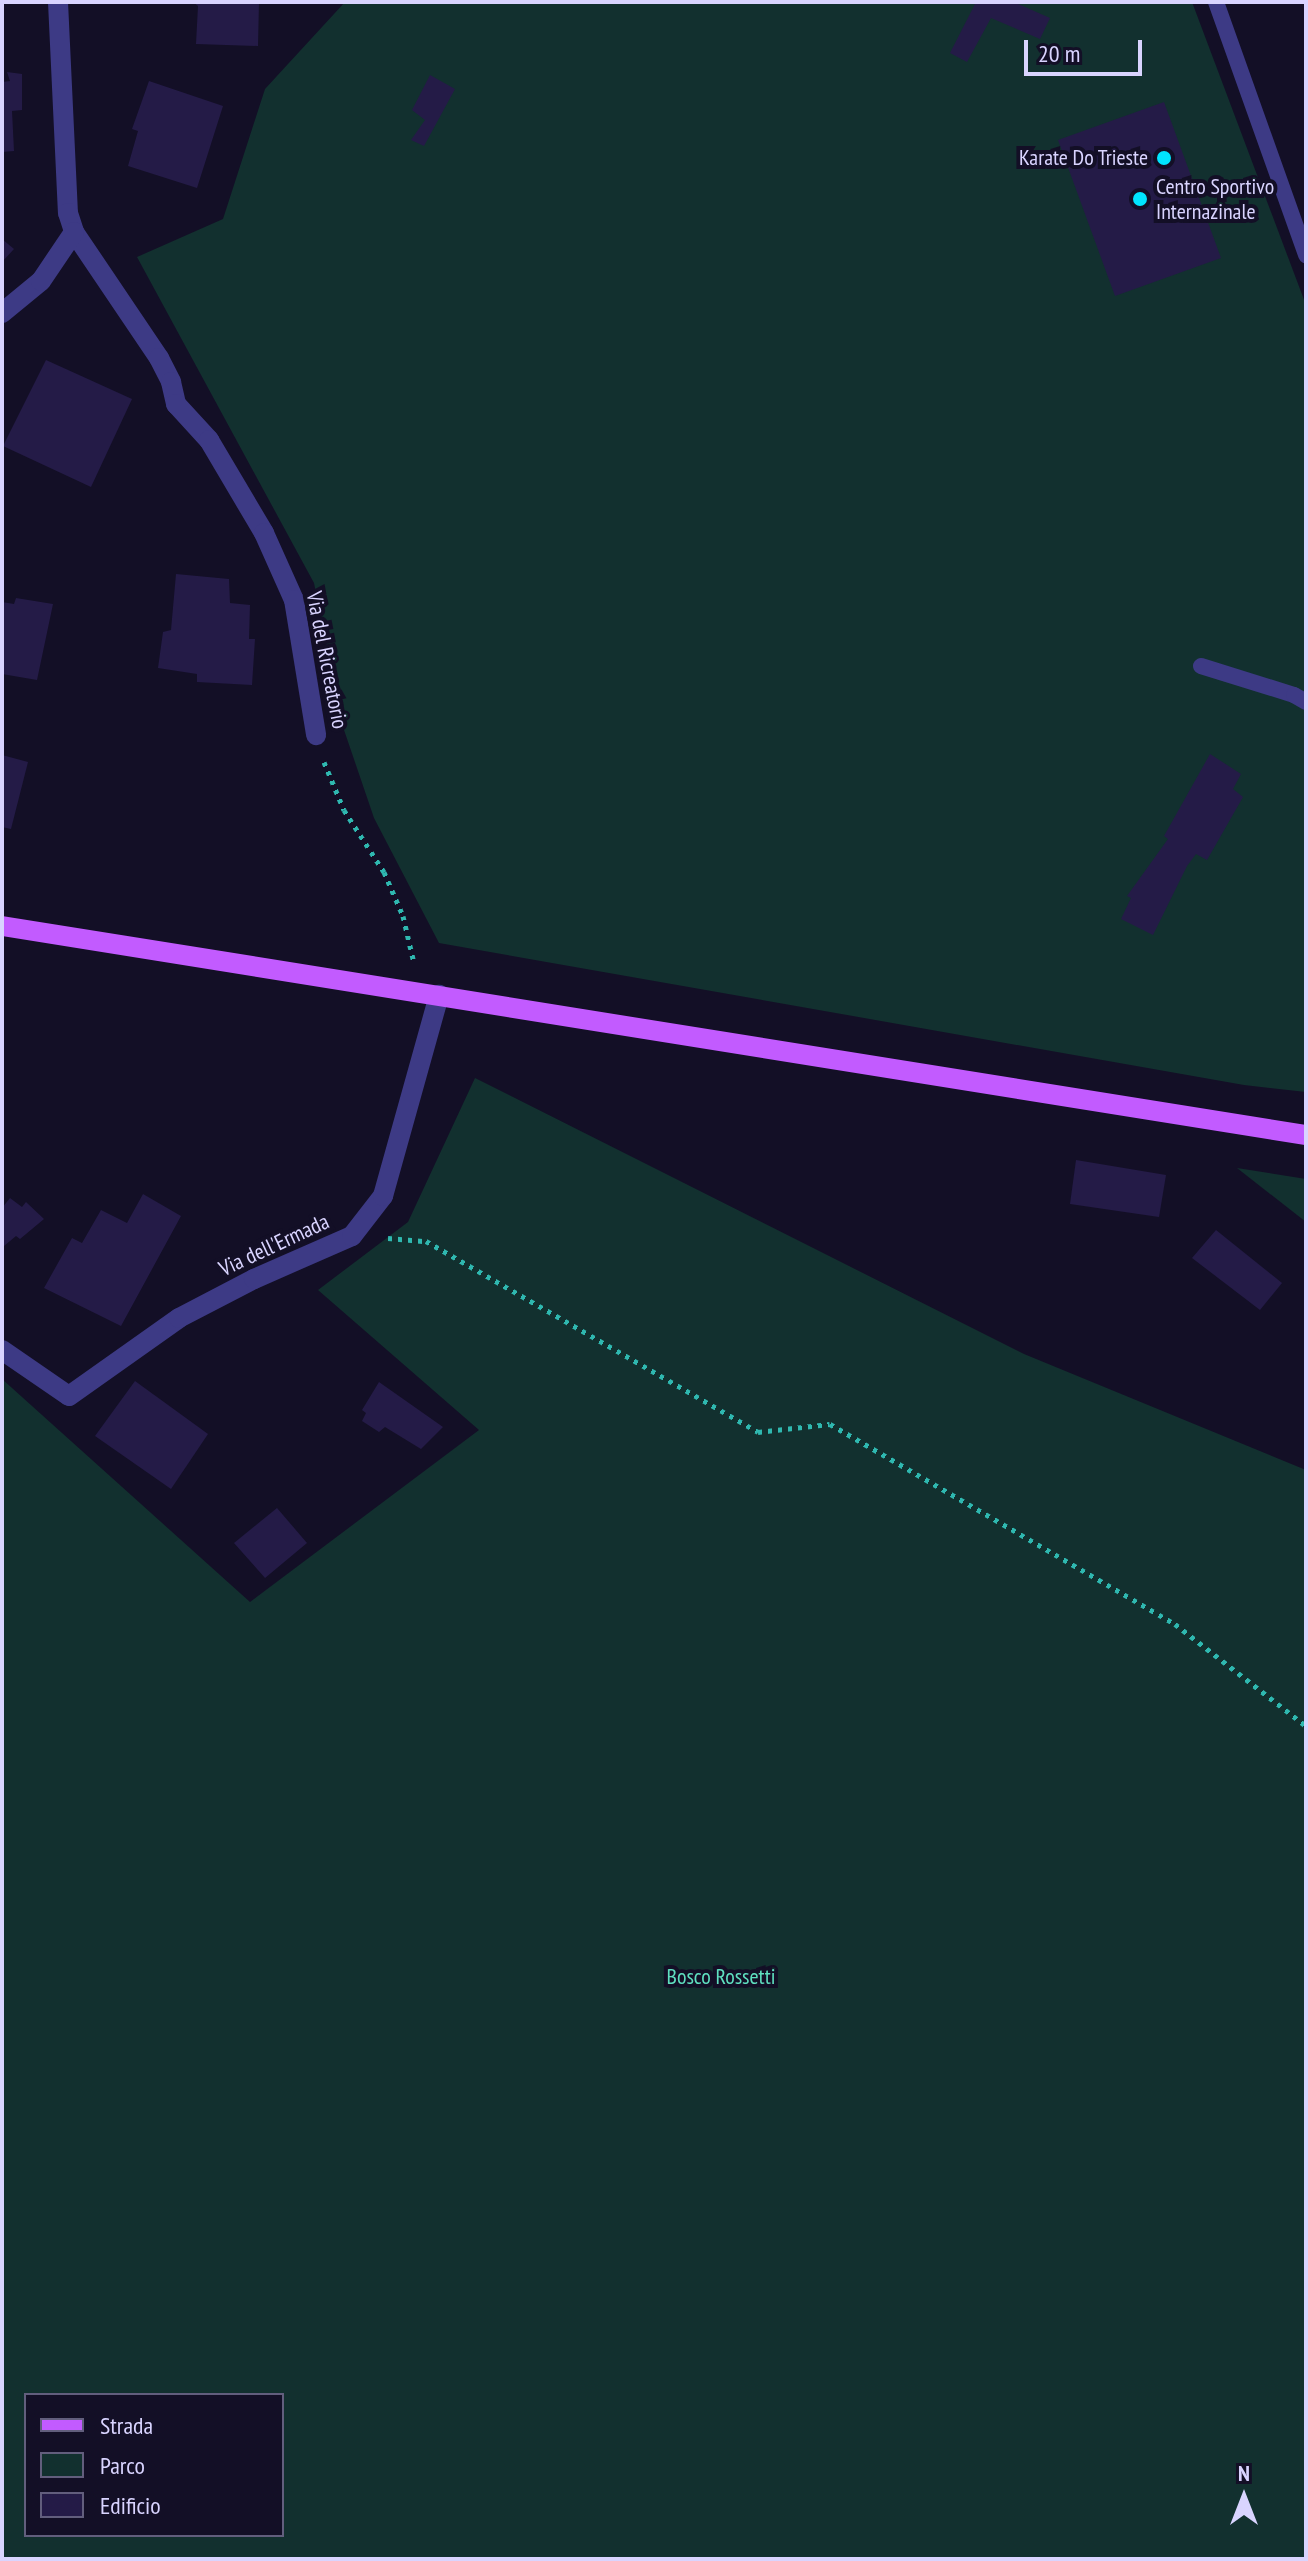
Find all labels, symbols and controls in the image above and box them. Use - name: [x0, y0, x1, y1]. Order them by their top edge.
- scale bar: [1028, 24, 1146, 74]
- text: 20 m: [1038, 38, 1080, 69]
- place label: Karate Do Trieste: [1018, 145, 1148, 171]
- marker: Karate Do Trieste: [1155, 149, 1173, 167]
- place label: Centro Sportivo Internazinale: [1156, 173, 1274, 224]
- marker: Centro Sportivo Internazinale: [1131, 190, 1149, 208]
- street label: Via del Ricreatorio: [301, 589, 353, 731]
- street label: Via dell'Ermada: [215, 1208, 333, 1282]
- park label: Bosco Rossetti: [667, 1964, 775, 1990]
- legend: [24, 2393, 284, 2537]
- text: Strada: [100, 2410, 153, 2441]
- text: Parco: [100, 2450, 145, 2481]
- north arrow: [1204, 2457, 1284, 2537]
- text: N: [1238, 2459, 1250, 2487]
- text: Edificio: [100, 2490, 161, 2521]

